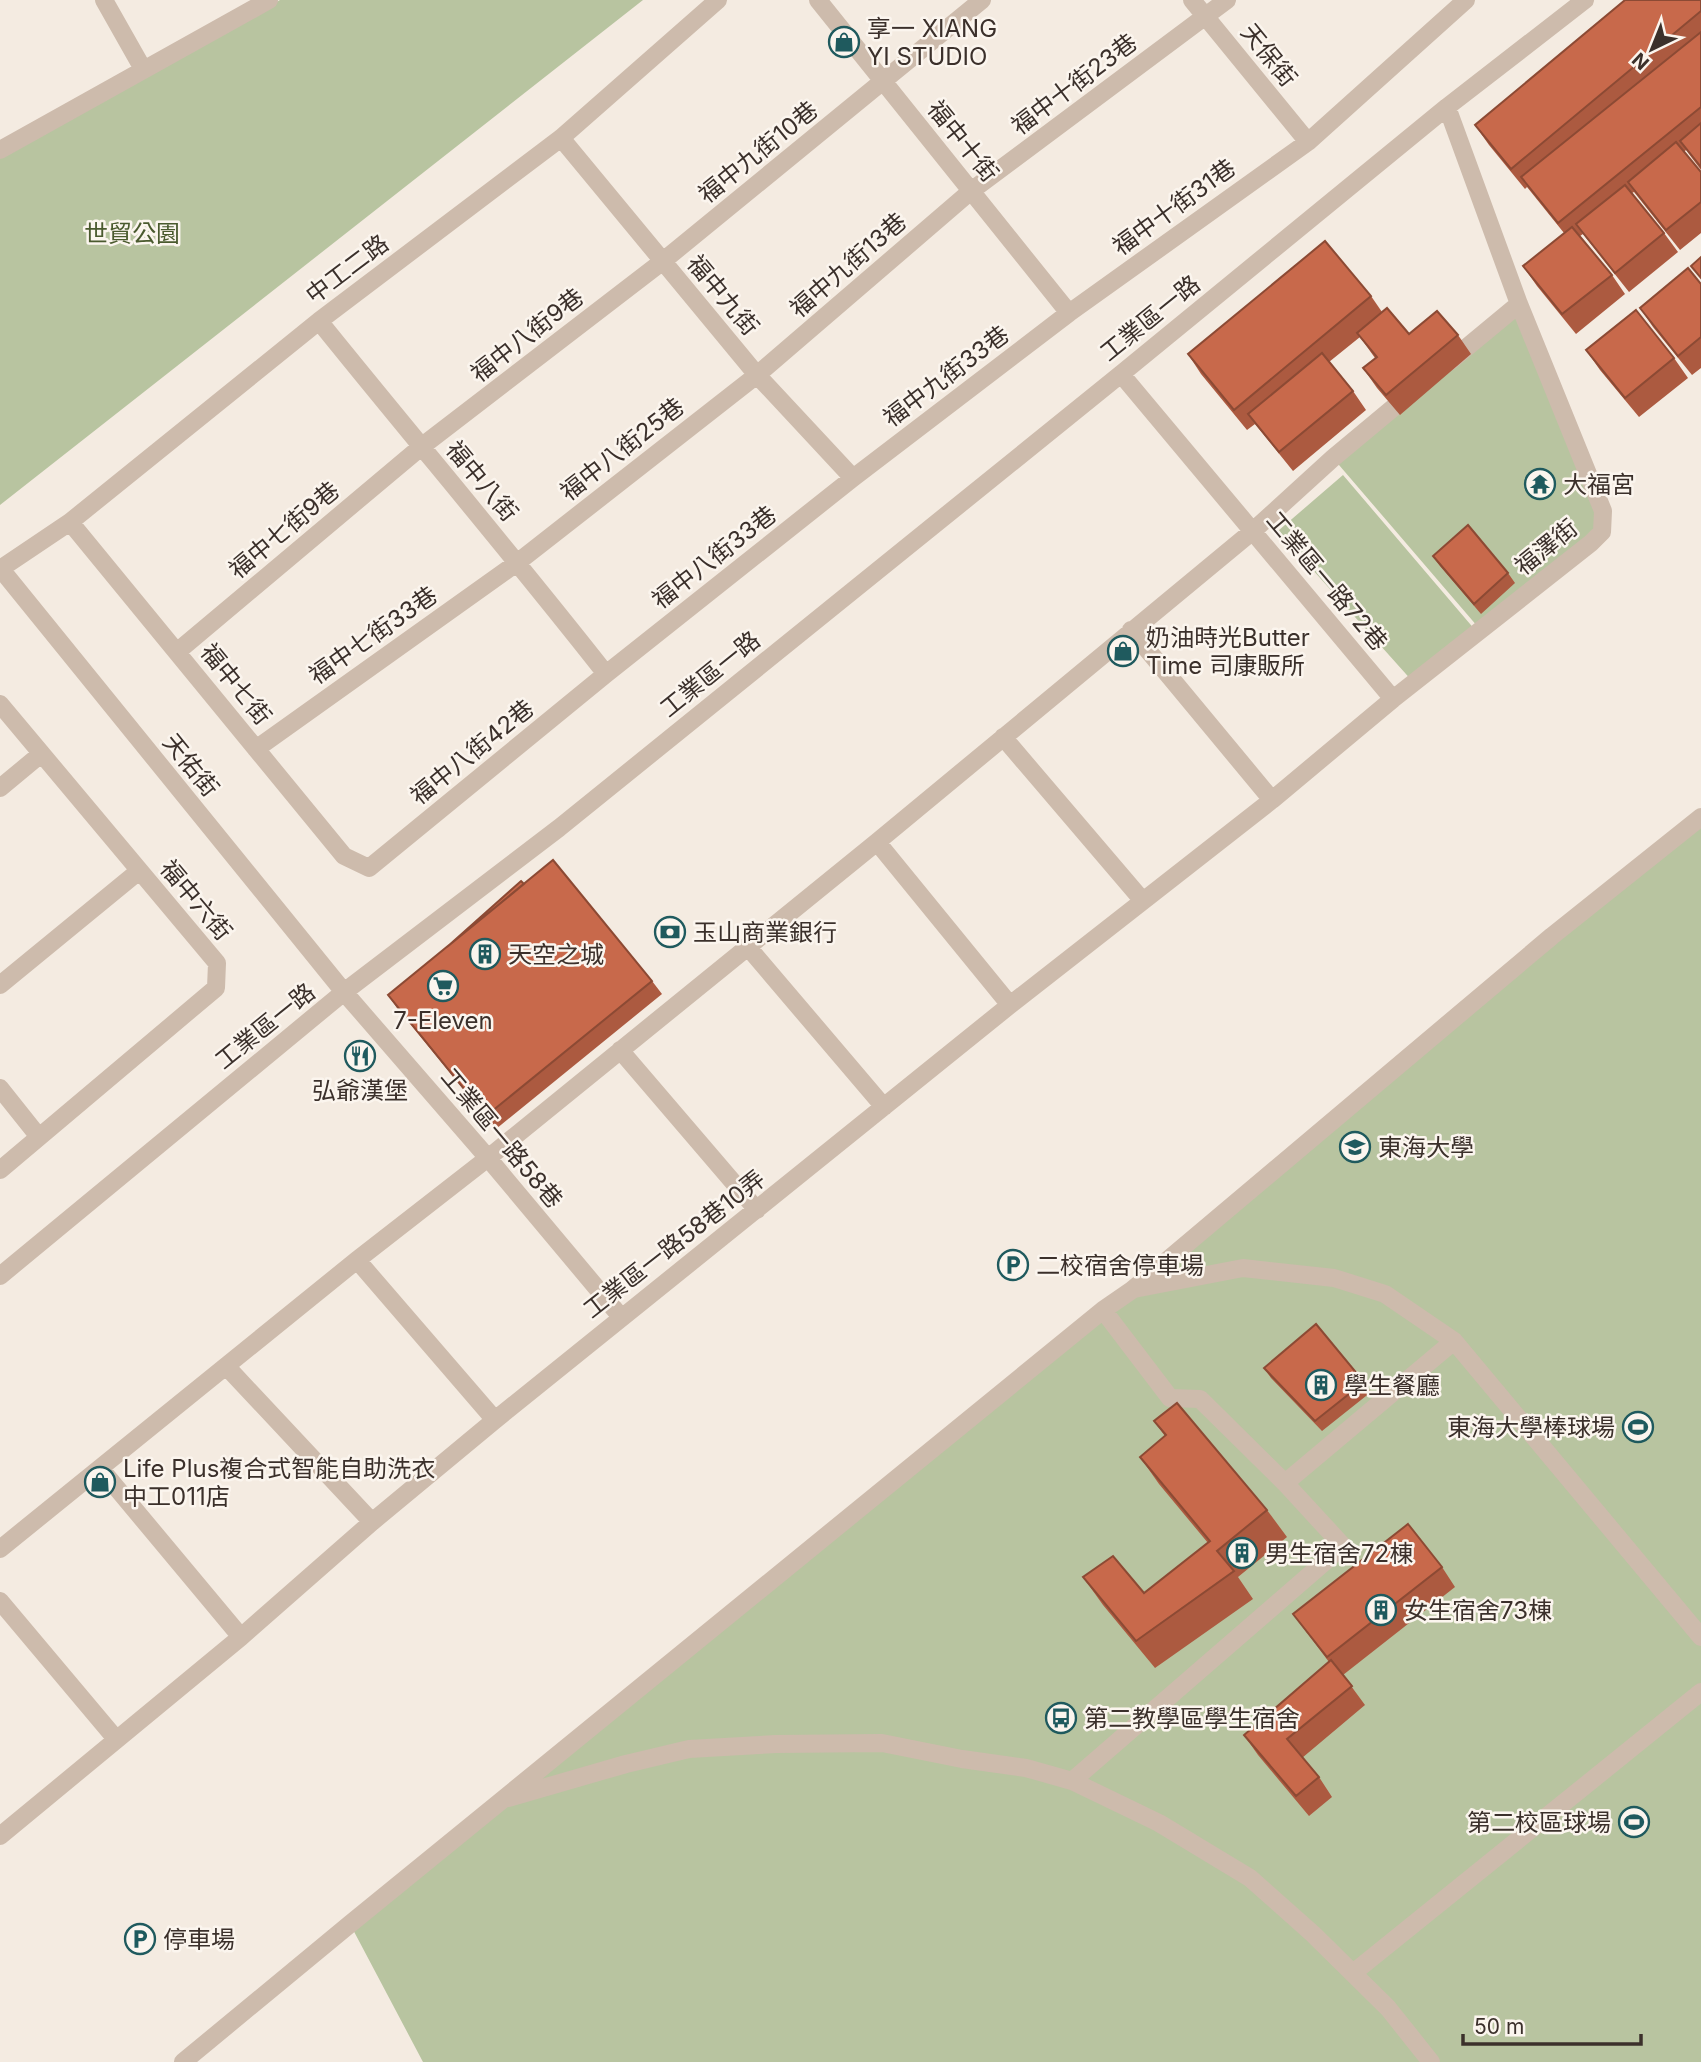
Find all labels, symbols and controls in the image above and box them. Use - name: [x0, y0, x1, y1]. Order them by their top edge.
- place label: 享一 XIANG YI STUDIO: [867, 14, 997, 71]
- north arrow: [1617, 14, 1687, 84]
- street label: 天保街: [1235, 18, 1303, 92]
- shop icon: 享一 XIANG YI STUDIO: [827, 25, 861, 59]
- street label: 福中十街23巷: [1006, 27, 1142, 141]
- text: N: [1628, 48, 1654, 74]
- street label: 福中九街10巷: [693, 95, 823, 209]
- street label: 福中十街: [922, 95, 1004, 187]
- street label: 福中十街31巷: [1107, 153, 1241, 261]
- street label: 福中九街13巷: [784, 207, 912, 323]
- park label: 世貿公園: [84, 219, 180, 248]
- street label: 中工二路: [300, 229, 394, 309]
- street label: 福中九街: [681, 249, 765, 341]
- street label: 工業區一路: [1094, 269, 1206, 367]
- street label: 福中八街9巷: [465, 282, 589, 388]
- street label: 福中九街33巷: [878, 319, 1014, 433]
- street label: 福中八街25巷: [554, 392, 690, 506]
- street label: 福中八街: [440, 435, 524, 527]
- temple icon: 大福宮: [1523, 467, 1557, 501]
- place label: 大福宮: [1563, 470, 1635, 499]
- street label: 福中七街9巷: [223, 476, 345, 584]
- street label: 福中八街33巷: [646, 500, 782, 614]
- street label: 工業區一路72巷: [1261, 506, 1393, 656]
- street label: 福澤街: [1509, 513, 1583, 581]
- street label: 福中七街33巷: [303, 580, 443, 690]
- place label: 奶油時光Butter Time 司康販所: [1146, 623, 1310, 680]
- street label: 工業區一路: [654, 625, 766, 723]
- shop icon: 奶油時光Butter Time 司康販所: [1106, 634, 1140, 668]
- street label: 福中七街: [195, 638, 277, 730]
- street label: 福中八街42巷: [405, 693, 539, 811]
- street label: 天佑街: [157, 728, 225, 802]
- street label: 福中六街: [154, 854, 238, 946]
- bank icon: 玉山商業銀行: [653, 915, 687, 949]
- place label: 玉山商業銀行: [693, 918, 837, 947]
- building icon: 天空之城: [468, 937, 502, 971]
- place label: 天空之城: [508, 940, 604, 969]
- supermarket icon: 7-Eleven: [426, 969, 460, 1003]
- street label: 工業區一路: [209, 977, 321, 1075]
- place label: 7-Eleven: [393, 1006, 493, 1035]
- restaurant icon: 弘爺漢堡: [343, 1039, 377, 1073]
- street label: 工業區一路58巷: [435, 1062, 569, 1214]
- place label: 弘爺漢堡: [312, 1076, 408, 1105]
- school or university icon: 東海大學: [1338, 1130, 1372, 1164]
- place label: 東海大學: [1378, 1133, 1474, 1162]
- street label: 工業區一路58巷10弄: [577, 1164, 771, 1324]
- parking icon: 二校宿舍停車場: [996, 1248, 1030, 1282]
- place label: 二校宿舍停車場: [1036, 1251, 1204, 1280]
- building icon: 學生餐廳: [1304, 1368, 1338, 1402]
- place label: 學生餐廳: [1344, 1371, 1440, 1400]
- sports icon: 東海大學棒球場: [1621, 1410, 1655, 1444]
- place label: 東海大學棒球場: [1447, 1413, 1615, 1442]
- place label: Life Plus複合式智能自助洗衣 中工011店: [123, 1454, 435, 1511]
- shop icon: Life Plus複合式智能自助洗衣 中工011店: [83, 1465, 117, 1499]
- building icon: 男生宿舍72棟: [1225, 1536, 1259, 1570]
- place label: 男生宿舍72棟: [1265, 1539, 1413, 1568]
- building icon: 女生宿舍73棟: [1364, 1593, 1398, 1627]
- place label: 女生宿舍73棟: [1404, 1596, 1552, 1625]
- bus stop icon: 第二教學區學生宿舍: [1044, 1701, 1078, 1735]
- place label: 第二教學區學生宿舍: [1084, 1704, 1300, 1733]
- sports icon: 第二校區球場: [1617, 1805, 1651, 1839]
- place label: 第二校區球場: [1467, 1808, 1611, 1837]
- parking icon: 停車場: [123, 1922, 157, 1956]
- place label: 停車場: [163, 1925, 235, 1954]
- scale bar: [1463, 2002, 1642, 2046]
- text: 50 m: [1474, 2014, 1524, 2039]

